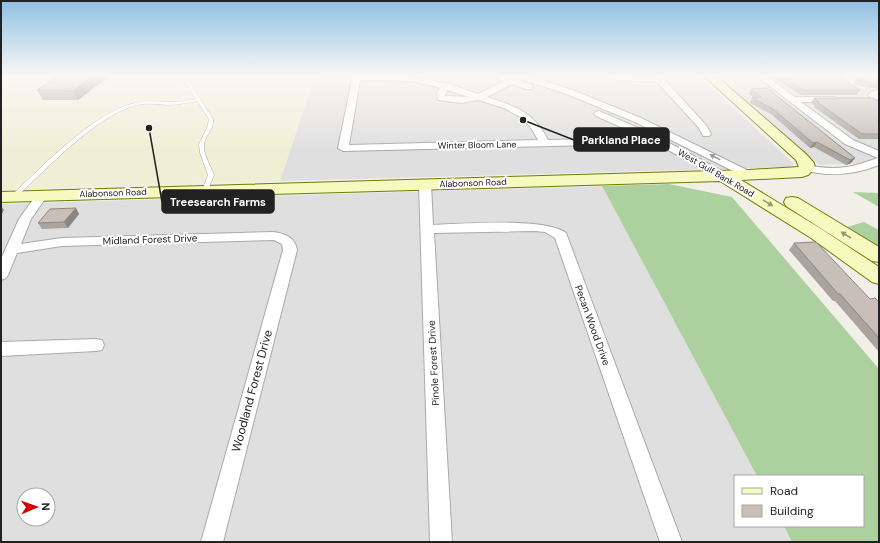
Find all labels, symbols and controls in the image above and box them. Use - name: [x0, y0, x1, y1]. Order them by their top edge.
- callout: Parkland Place: [574, 128, 669, 151]
- text: Parkland Place: [581, 133, 661, 147]
- street label: Winter Bloom Lane: [438, 138, 516, 152]
- street label: West Gulf Bank Road: [676, 146, 757, 200]
- one-way arrow: [709, 153, 720, 160]
- street label: Alabonson Road: [439, 176, 507, 190]
- street label: Alabonson Road: [79, 186, 147, 200]
- callout: Treesearch Farms: [162, 190, 274, 213]
- text: Treesearch Farms: [170, 195, 266, 209]
- one-way arrow: [762, 199, 774, 206]
- street label: Midland Forest Drive: [102, 231, 198, 248]
- one-way arrow: [841, 231, 851, 239]
- street label: Pecan Wood Drive: [572, 283, 613, 367]
- street label: Pinole Forest Drive: [425, 319, 442, 406]
- street label: Woodland Forest Drive: [228, 328, 276, 454]
- legend: [734, 475, 864, 527]
- text: Road: [770, 483, 798, 499]
- north arrow: [16, 487, 56, 527]
- text: N: [39, 502, 53, 511]
- text: Building: [770, 503, 814, 519]

